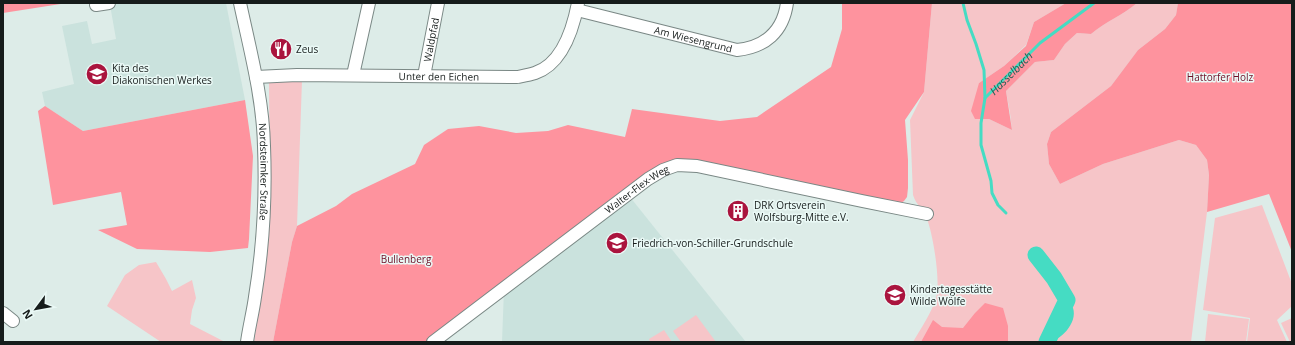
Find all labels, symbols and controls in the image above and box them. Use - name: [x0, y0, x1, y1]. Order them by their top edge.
- street label: Waldpfad: [420, 16, 442, 63]
- street label: Am Wiesengrund: [653, 23, 734, 56]
- restaurant icon: Zeus: [268, 36, 294, 62]
- place label: Zeus: [296, 42, 318, 56]
- water label: Hasselbach: [986, 48, 1035, 97]
- school or university icon: Kita des Diakonischen Werkes: [84, 61, 110, 87]
- place label: Kita des Diakonischen Werkes: [112, 61, 212, 87]
- street label: Unter den Eichen: [399, 69, 479, 84]
- park label: Hattorfer Holz: [1187, 70, 1254, 84]
- street label: Nordsteimker Straße: [256, 122, 272, 221]
- street label: Walter-Flex-Weg: [602, 161, 671, 216]
- building icon: DRK Ortsverein Wolfsburg-Mitte e.V.: [725, 198, 751, 224]
- place label: DRK Ortsverein Wolfsburg-Mitte e.V.: [754, 198, 849, 224]
- school or university icon: Friedrich-von-Schiller-Grundschule: [604, 230, 630, 256]
- place label: Friedrich-von-Schiller-Grundschule: [632, 236, 794, 250]
- park label: Bullenberg: [381, 252, 432, 266]
- school or university icon: Kindertagesstätte Wilde Wölfe: [882, 282, 908, 308]
- place label: Kindertagesstätte Wilde Wölfe: [910, 282, 993, 308]
- north arrow: [16, 289, 56, 329]
- text: N: [18, 307, 36, 322]

